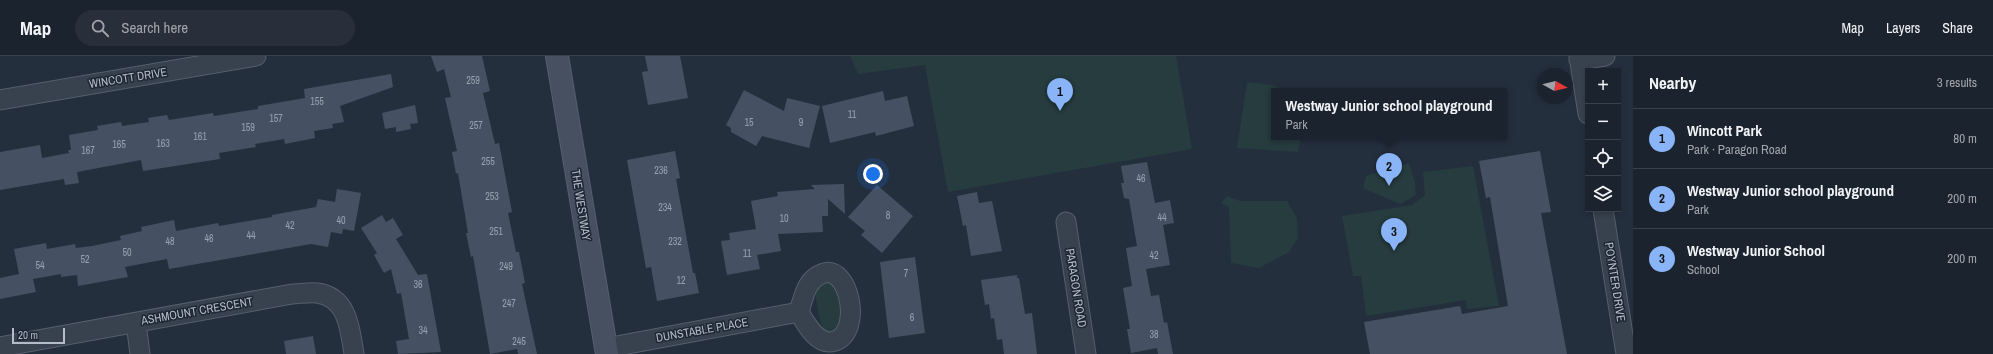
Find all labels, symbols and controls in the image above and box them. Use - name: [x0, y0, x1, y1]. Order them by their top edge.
- search box: [75, 10, 355, 46]
- text: Map: [20, 15, 51, 41]
- icon: search: [89, 17, 111, 39]
- text: Search here: [121, 17, 188, 38]
- text: Map: [1842, 19, 1864, 37]
- text: Layers: [1886, 19, 1920, 37]
- text: Share: [1942, 19, 1973, 37]
- street label: WINCOTT DRIVE: [88, 64, 168, 92]
- north arrow: [1537, 68, 1573, 104]
- map controls: [1585, 68, 1621, 212]
- button: +: [1585, 68, 1621, 104]
- text: Nearby: [1649, 71, 1696, 94]
- house number: 259: [466, 74, 480, 87]
- text: 3 results: [1937, 74, 1977, 91]
- pin: 1: [1047, 78, 1073, 111]
- popup: [1271, 88, 1507, 140]
- house number: 155: [310, 95, 324, 108]
- text: Westway Junior school playground: [1286, 95, 1492, 116]
- button: −: [1585, 104, 1621, 140]
- house number: 11: [848, 108, 857, 121]
- house number: 157: [269, 112, 283, 125]
- house number: 15: [744, 116, 754, 129]
- house number: 9: [799, 116, 804, 129]
- text: Park: [1286, 116, 1307, 133]
- house number: 257: [469, 119, 483, 132]
- text: Wincott Park: [1687, 120, 1762, 141]
- house number: 159: [241, 121, 255, 134]
- house number: 161: [193, 130, 207, 143]
- text: 1: [1659, 130, 1665, 147]
- text: 80 m: [1953, 130, 1977, 147]
- house number: 163: [156, 137, 170, 150]
- house number: 165: [112, 138, 126, 151]
- button: locate: [1585, 140, 1621, 176]
- text: Park · Paragon Road: [1687, 141, 1787, 158]
- house number: 167: [81, 144, 95, 157]
- pin: 2: [1376, 153, 1402, 186]
- house number: 255: [481, 155, 495, 168]
- house number: 236: [654, 164, 668, 177]
- your location: [863, 164, 883, 184]
- street label: THE WESTWAY: [567, 168, 595, 242]
- house number: 46: [1136, 172, 1146, 185]
- button: layers: [1585, 176, 1621, 212]
- text: Westway Junior school playground: [1687, 180, 1894, 201]
- house number: 253: [485, 190, 499, 203]
- text: 2: [1659, 190, 1665, 207]
- text: 200 m: [1947, 190, 1977, 207]
- house number: 234: [658, 201, 672, 214]
- text: Park: [1687, 201, 1709, 218]
- house number: 8: [886, 209, 891, 222]
- house number: 44: [1157, 211, 1167, 224]
- house number: 10: [779, 212, 789, 225]
- house number: 40: [336, 214, 346, 227]
- pin: 3: [1381, 218, 1407, 251]
- house number: 42: [285, 219, 295, 232]
- house number: 251: [489, 225, 503, 238]
- house number: 44: [246, 229, 256, 242]
- house number: 46: [204, 232, 214, 245]
- house number: 48: [165, 235, 175, 248]
- house number: 232: [668, 235, 682, 248]
- text: Westway Junior School: [1687, 240, 1825, 261]
- street label: POYNTER DRIVE: [1601, 241, 1629, 323]
- house number: 50: [122, 246, 132, 259]
- house number: 11: [743, 247, 752, 260]
- street label: PARAGON ROAD: [1062, 247, 1090, 329]
- house number: 42: [1149, 249, 1159, 262]
- text: 3: [1659, 250, 1665, 267]
- text: 200 m: [1947, 250, 1977, 267]
- house number: 52: [80, 253, 90, 266]
- house number: 54: [35, 259, 45, 272]
- house number: 249: [499, 260, 513, 273]
- text: School: [1687, 261, 1720, 278]
- house number: 7: [904, 267, 909, 280]
- house number: 12: [676, 274, 686, 287]
- house number: 36: [413, 278, 423, 291]
- street label: ASHMOUNT CRESCENT: [139, 293, 254, 329]
- house number: 247: [502, 297, 516, 310]
- house number: 6: [910, 311, 915, 324]
- street label: DUNSTABLE PLACE: [655, 314, 749, 346]
- house number: 34: [418, 324, 428, 337]
- scale bar: [12, 326, 65, 345]
- text: 20 m: [18, 328, 38, 342]
- house number: 38: [1149, 328, 1159, 341]
- house number: 245: [512, 335, 526, 348]

